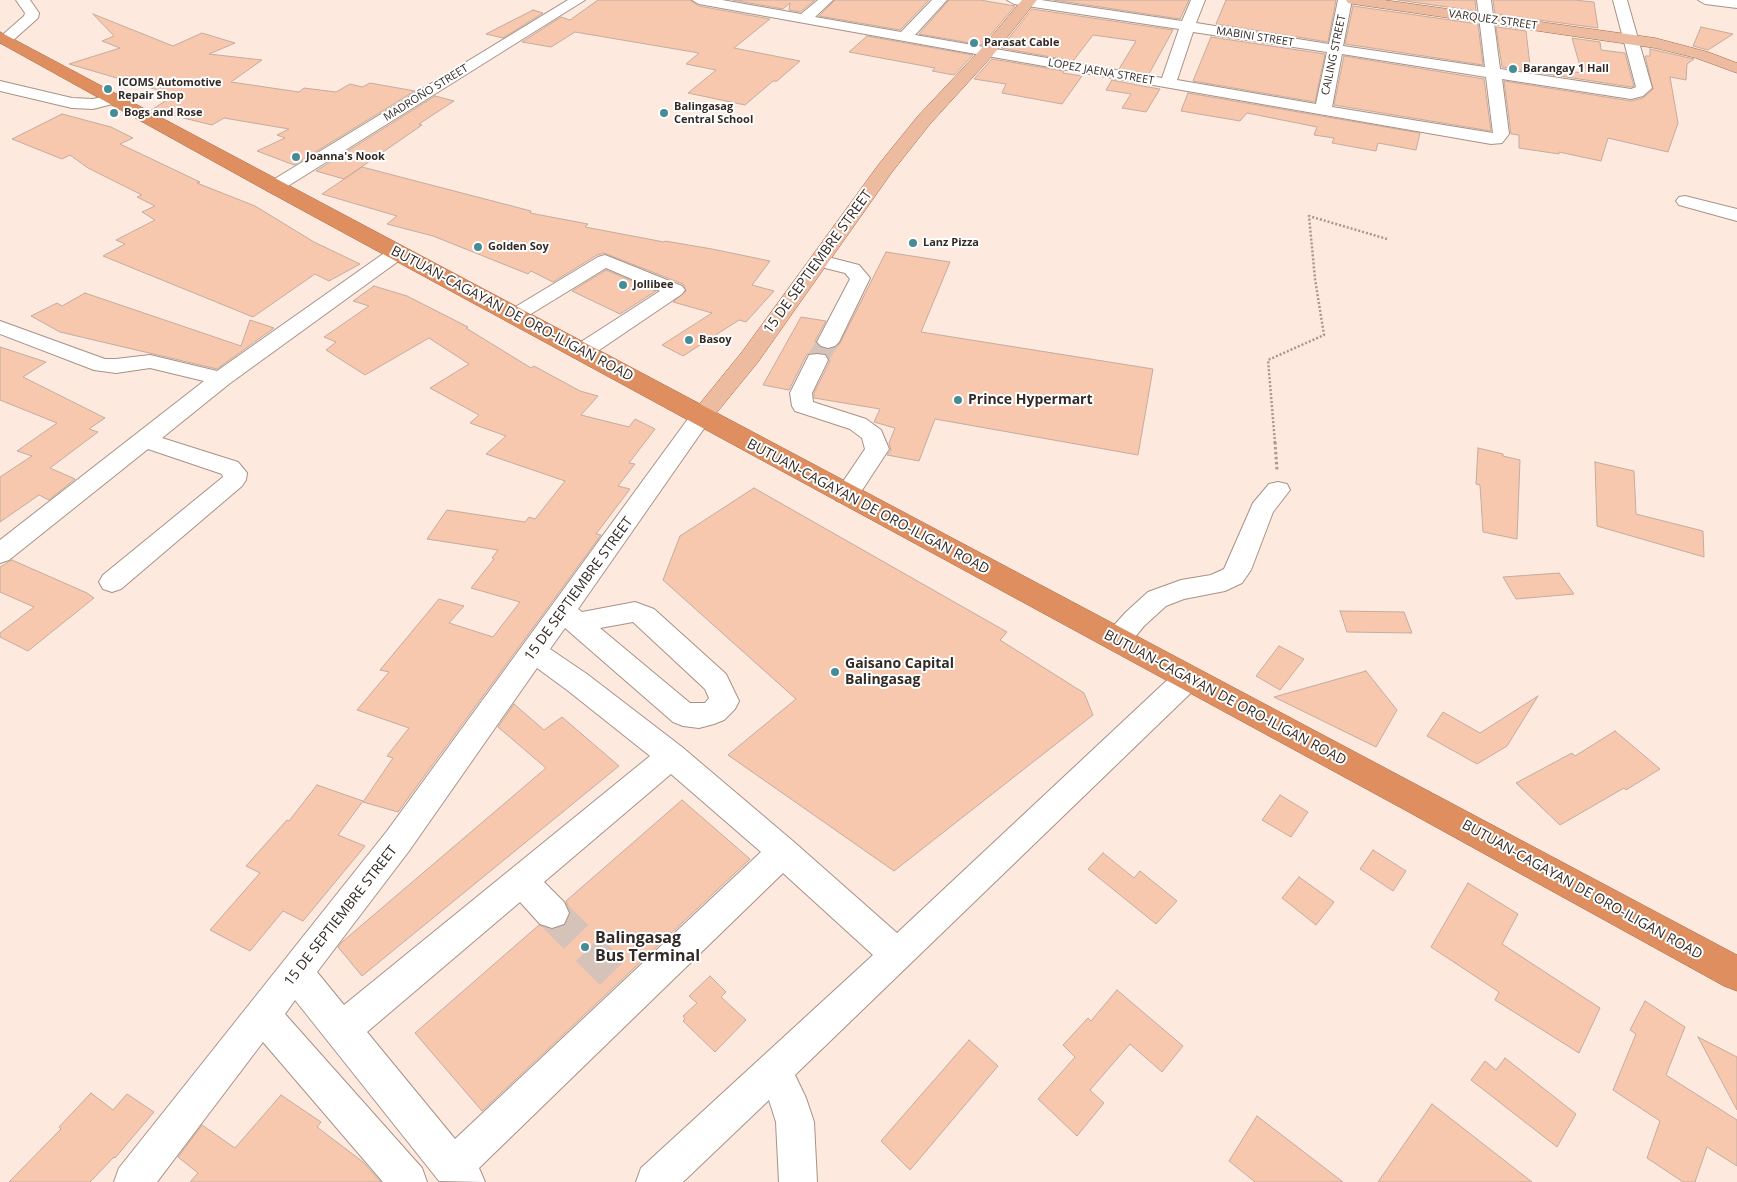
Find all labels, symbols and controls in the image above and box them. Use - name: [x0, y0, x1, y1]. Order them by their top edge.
- street label: VARQUEZ STREET: [1448, 7, 1538, 33]
- street label: CAILING STREET: [1319, 13, 1349, 97]
- street label: MABINI STREET: [1215, 24, 1295, 50]
- place label: Parasat Cable: [984, 36, 1059, 50]
- marker: Parasat Cable: [968, 37, 980, 49]
- street label: LOPEZ JAENA STREET: [1047, 56, 1155, 88]
- street label: MADROÑO STREET: [381, 62, 471, 124]
- place label: Barangay 1 Hall: [1523, 62, 1609, 76]
- marker: Barangay 1 Hall: [1507, 63, 1519, 75]
- place label: ICOMS Automotive Repair Shop: [118, 76, 222, 102]
- marker: ICOMS Automotive Repair Shop: [102, 83, 114, 95]
- place label: Balingasag Central School: [674, 100, 753, 126]
- place label: Bogs and Rose: [124, 106, 202, 120]
- marker: Bogs and Rose: [108, 107, 120, 119]
- marker: Balingasag Central School: [658, 107, 670, 119]
- place label: Joanna's Nook: [306, 150, 385, 164]
- marker: Joanna's Nook: [290, 151, 302, 163]
- street label: 15 DE SEPTIEMBRE STREET: [760, 187, 876, 337]
- place label: Lanz Pizza: [923, 236, 979, 250]
- marker: Lanz Pizza: [907, 237, 919, 249]
- place label: Golden Soy: [488, 240, 549, 254]
- marker: Golden Soy: [472, 241, 484, 253]
- street label: BUTUAN-CAGAYAN DE ORO-ILIGAN ROAD: [388, 243, 636, 385]
- place label: Jollibee: [633, 278, 673, 292]
- marker: Jollibee: [617, 279, 629, 291]
- place label: Basoy: [699, 333, 732, 347]
- marker: Basoy: [683, 334, 695, 346]
- place label: Prince Hypermart: [968, 392, 1093, 408]
- marker: Prince Hypermart: [952, 394, 964, 406]
- street label: BUTUAN-CAGAYAN DE ORO-ILIGAN ROAD: [744, 436, 992, 578]
- street label: 15 DE SEPTIEMBRE STREET: [521, 514, 637, 664]
- street label: BUTUAN-CAGAYAN DE ORO-ILIGAN ROAD: [1101, 627, 1349, 769]
- place label: Gaisano Capital Balingasag: [845, 656, 954, 689]
- marker: Gaisano Capital Balingasag: [829, 666, 841, 678]
- street label: BUTUAN-CAGAYAN DE ORO-ILIGAN ROAD: [1459, 817, 1705, 963]
- street label: 15 DE SEPTIEMBRE STREET: [281, 842, 401, 990]
- place label: Balingasag Bus Terminal: [595, 928, 700, 966]
- marker: Balingasag Bus Terminal: [579, 941, 591, 953]

